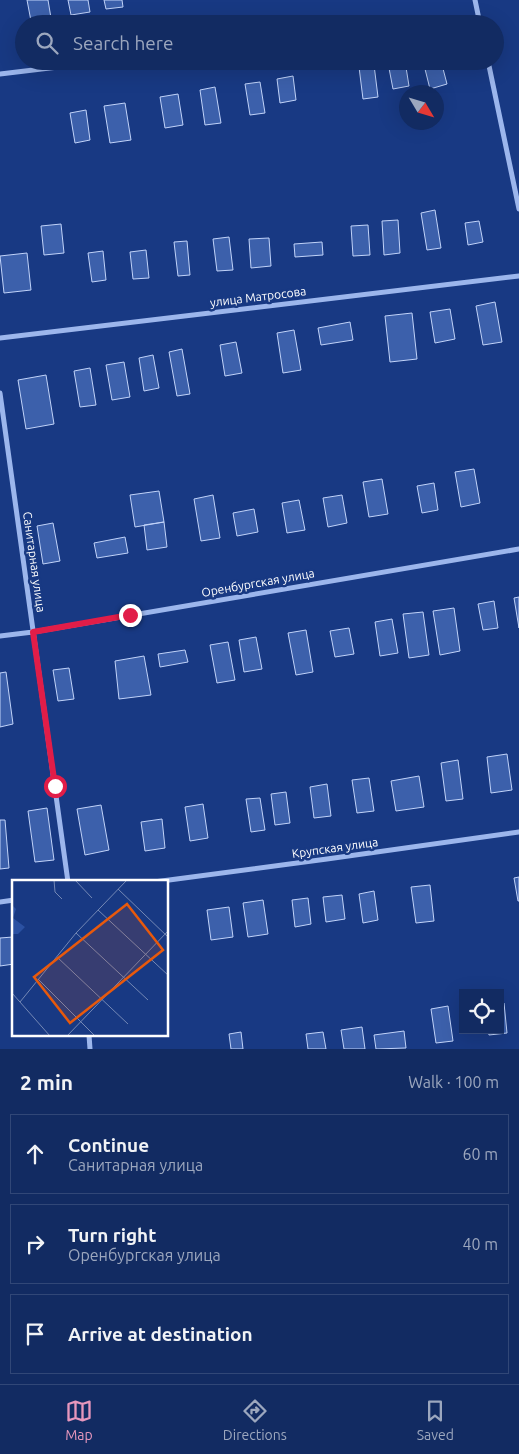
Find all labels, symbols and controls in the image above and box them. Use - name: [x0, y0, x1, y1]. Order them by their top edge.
- search box: [15, 15, 504, 70]
- icon: search: [33, 29, 61, 57]
- text: Search here: [73, 32, 173, 54]
- north arrow: [399, 85, 444, 130]
- street label: улица Матросова: [209, 284, 307, 309]
- street label: Санитарная улица: [21, 511, 48, 613]
- street label: Оренбургская улица: [200, 566, 315, 599]
- route end: [119, 604, 142, 627]
- route start: [44, 775, 67, 798]
- street label: Крупская улица: [291, 835, 379, 860]
- inset map: [12, 880, 169, 1036]
- map controls: [459, 989, 504, 1034]
- button: locate: [459, 989, 504, 1034]
- text: 2 min: [20, 1070, 73, 1094]
- text: Walk · 100 m: [408, 1073, 499, 1091]
- text: Continue: [68, 1134, 149, 1156]
- icon: ahead: [21, 1140, 49, 1168]
- text: 60 m: [462, 1145, 498, 1163]
- text: Санитарная улица: [68, 1156, 203, 1174]
- text: Turn right: [68, 1224, 156, 1246]
- icon: right: [21, 1230, 49, 1258]
- text: 40 m: [462, 1235, 498, 1253]
- text: Оренбургская улица: [68, 1246, 221, 1264]
- icon: arrive: [21, 1320, 49, 1348]
- text: Arrive at destination: [68, 1323, 253, 1345]
- tab: Map: [65, 1397, 93, 1443]
- tab: Directions: [223, 1397, 287, 1443]
- tab: Saved: [417, 1397, 454, 1443]

